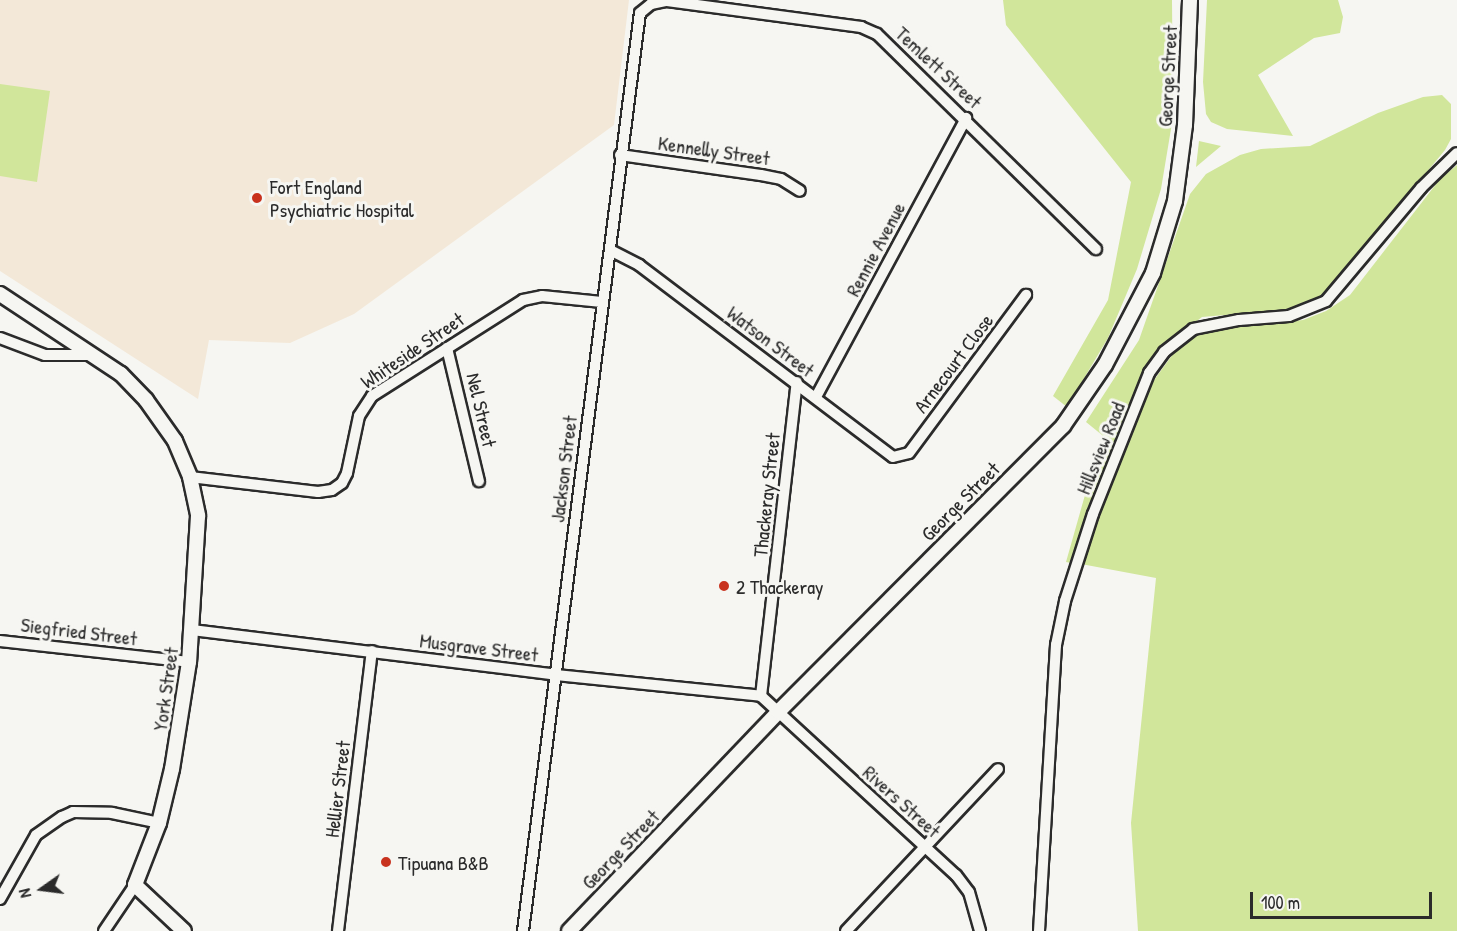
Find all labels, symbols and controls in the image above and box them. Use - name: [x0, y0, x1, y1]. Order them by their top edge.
- street label: Temlett Street: [891, 21, 987, 113]
- street label: George Street: [1152, 25, 1182, 127]
- street label: Kennelly Street: [657, 130, 771, 170]
- place label: Fort England Psychiatric Hospital: [270, 174, 414, 221]
- marker: Fort England Psychiatric Hospital: [248, 189, 266, 207]
- street label: Rennie Avenue: [840, 198, 910, 300]
- street label: Watson Street: [723, 300, 819, 382]
- street label: Whiteside Street: [356, 307, 468, 393]
- street label: Arnecourt Close: [908, 309, 998, 417]
- street label: Nel Street: [462, 371, 502, 449]
- street label: Hillsview Road: [1071, 398, 1129, 498]
- street label: Jackson Street: [545, 414, 581, 524]
- street label: Thackeray Street: [748, 432, 784, 558]
- street label: George Street: [916, 457, 1004, 545]
- place label: 2 Thackeray: [736, 574, 824, 598]
- marker: 2 Thackeray: [717, 579, 731, 593]
- street label: Siegfried Street: [20, 612, 138, 650]
- street label: Musgrave Street: [418, 628, 540, 666]
- street label: York Street: [147, 646, 183, 732]
- street label: Hellier Street: [319, 739, 355, 839]
- street label: Rivers Street: [858, 760, 946, 842]
- street label: George Street: [576, 804, 664, 894]
- place label: Tipuana B&B: [398, 850, 489, 874]
- marker: Tipuana B&B: [379, 855, 393, 869]
- north arrow: [12, 859, 72, 919]
- scale bar: [1253, 880, 1434, 918]
- text: N: [13, 887, 36, 900]
- text: 100 m: [1261, 890, 1300, 915]

